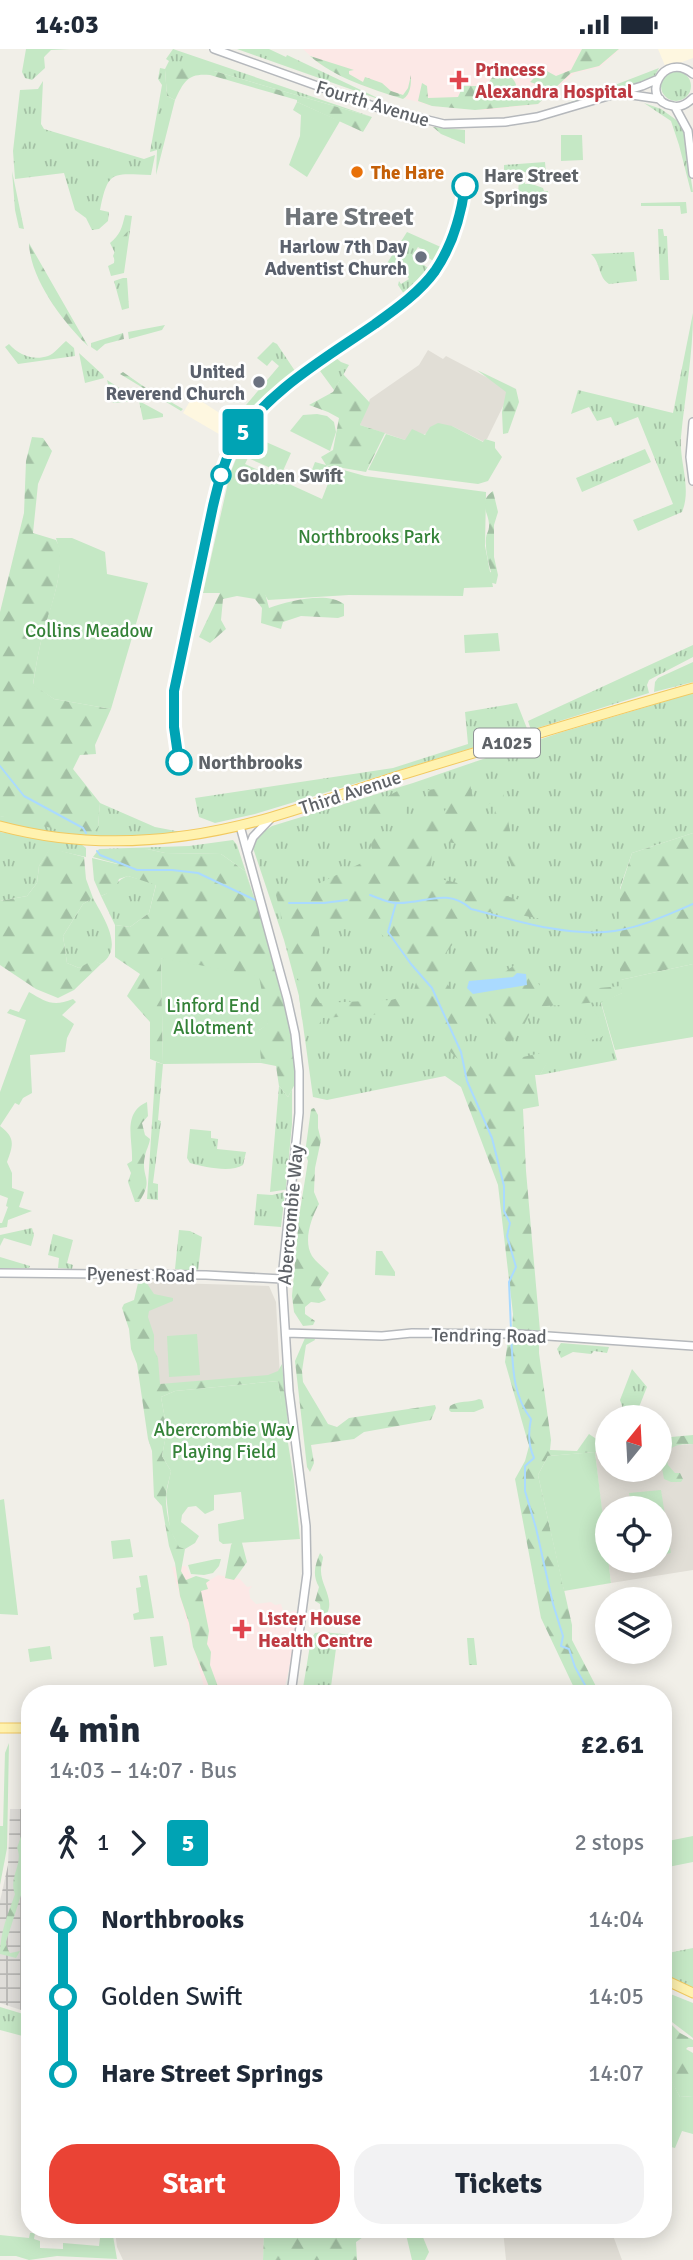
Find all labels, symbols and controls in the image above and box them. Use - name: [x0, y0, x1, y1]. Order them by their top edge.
- text: 14:03: [35, 9, 99, 41]
- place label: Princess Alexandra Hospital: [475, 58, 633, 104]
- marker: Princess Alexandra Hospital: [449, 70, 469, 90]
- street label: Fourth Avenue: [313, 75, 432, 133]
- place label: The Hare: [371, 161, 444, 185]
- marker: The Hare: [349, 164, 365, 180]
- place label: Hare Street Springs: [484, 164, 579, 210]
- marker: Hare Street Springs: [452, 173, 478, 199]
- district label: Hare Street: [284, 201, 414, 233]
- place label: Harlow 7th Day Adventist Church: [265, 235, 408, 281]
- marker: Harlow 7th Day Adventist Church: [413, 249, 429, 265]
- place label: United Reverend Church: [106, 360, 245, 406]
- marker: United Reverend Church: [251, 374, 267, 390]
- line badge: 5: [220, 409, 266, 455]
- text: 5: [237, 417, 249, 447]
- place label: Golden Swift: [237, 464, 343, 488]
- marker: Golden Swift: [211, 465, 231, 485]
- park label: Northbrooks Park: [298, 525, 441, 549]
- park label: Collins Meadow: [25, 619, 153, 643]
- road number: A1025: [474, 729, 540, 757]
- marker: Northbrooks: [166, 749, 192, 775]
- place label: Northbrooks: [198, 751, 302, 775]
- street label: Third Avenue: [297, 765, 404, 821]
- park label: Linford End Allotment: [166, 994, 260, 1040]
- street label: Abercrombie Way: [273, 1144, 309, 1286]
- street label: Pyenest Road: [86, 1262, 196, 1288]
- street label: Tendring Road: [431, 1323, 547, 1349]
- north arrow: [595, 1405, 672, 1482]
- map controls: [595, 1405, 672, 1664]
- park label: Abercrombie Way Playing Field: [154, 1418, 295, 1464]
- button: locate: [595, 1496, 672, 1573]
- button: layers: [595, 1587, 672, 1664]
- place label: Lister House Health Centre: [258, 1607, 373, 1653]
- marker: Lister House Health Centre: [232, 1619, 252, 1639]
- text: 4 min: [49, 1706, 141, 1753]
- text: £2.61: [580, 1729, 644, 1761]
- text: 14:03 – 14:07 · Bus: [49, 1756, 237, 1785]
- icon: walk: [49, 1824, 87, 1862]
- icon: forward: [119, 1824, 157, 1862]
- text: 1: [97, 1828, 109, 1857]
- text: 5: [181, 1828, 194, 1858]
- text: 2 stops: [574, 1828, 644, 1857]
- text: Northbrooks: [101, 1904, 244, 1936]
- text: 14:04: [588, 1905, 644, 1934]
- text: Golden Swift: [101, 1981, 242, 2013]
- text: 14:05: [588, 1982, 644, 2011]
- text: Hare Street Springs: [101, 2058, 323, 2090]
- text: 14:07: [588, 2059, 644, 2088]
- button: Start: [49, 2144, 340, 2224]
- button: Tickets: [354, 2144, 644, 2224]

